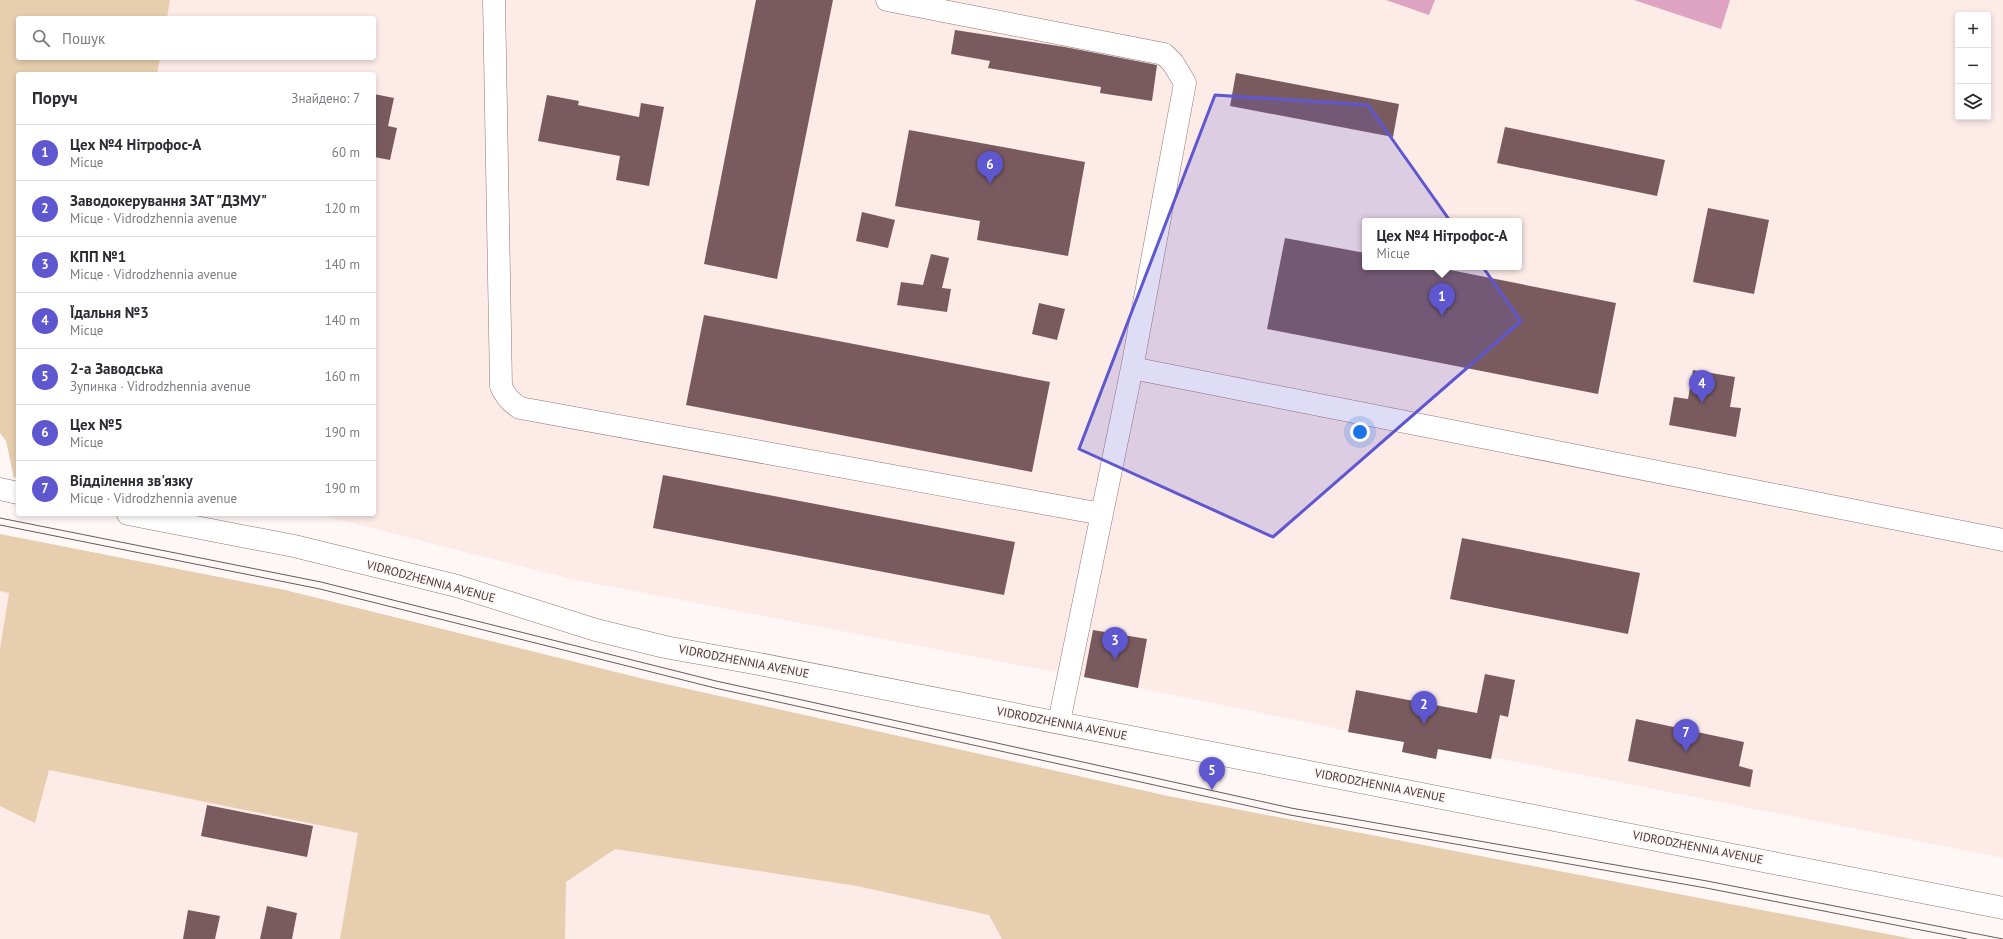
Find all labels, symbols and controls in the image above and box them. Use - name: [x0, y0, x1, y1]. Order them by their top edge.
- map controls: [1955, 12, 1991, 120]
- button: +: [1955, 12, 1991, 48]
- search box: [16, 16, 376, 60]
- icon: search: [30, 27, 52, 49]
- text: Пошук: [62, 29, 105, 48]
- button: −: [1955, 48, 1991, 84]
- button: layers: [1955, 84, 1991, 120]
- text: Поруч: [32, 87, 78, 109]
- text: Знайдено: 7: [291, 90, 360, 107]
- text: Цех №4 Нітрофос-А: [70, 135, 201, 154]
- text: 1: [41, 144, 49, 161]
- text: 60 m: [332, 144, 360, 161]
- pin: 6: [977, 151, 1003, 184]
- text: Місце: [70, 154, 103, 171]
- text: Заводокерування ЗАТ "ДЗМУ": [70, 191, 267, 210]
- text: 2: [41, 200, 49, 217]
- text: 120 m: [325, 200, 360, 217]
- text: Місце · Vidrodzhennia avenue: [70, 210, 237, 227]
- popup: [1362, 218, 1522, 270]
- text: Цех №4 Нітрофос-А: [1376, 226, 1508, 245]
- text: Місце: [1376, 245, 1410, 262]
- text: КПП №1: [70, 247, 126, 266]
- text: 3: [41, 256, 49, 273]
- text: 140 m: [325, 256, 360, 273]
- text: Місце · Vidrodzhennia avenue: [70, 266, 237, 283]
- pin: 1: [1429, 283, 1455, 316]
- text: Їдальня №3: [70, 303, 149, 322]
- text: 4: [41, 312, 49, 329]
- text: 140 m: [325, 312, 360, 329]
- text: Місце: [70, 322, 103, 339]
- text: 2-а Заводська: [70, 359, 163, 378]
- text: 5: [41, 368, 49, 385]
- text: 160 m: [325, 368, 360, 385]
- pin: 4: [1689, 370, 1715, 403]
- text: Зупинка · Vidrodzhennia avenue: [70, 378, 251, 395]
- text: Цех №5: [70, 415, 123, 434]
- your location: [1350, 422, 1370, 442]
- text: 6: [41, 424, 49, 441]
- text: 190 m: [325, 424, 360, 441]
- text: Місце: [70, 434, 103, 451]
- text: Відділення зв'язку: [70, 471, 193, 490]
- text: 7: [41, 480, 49, 497]
- text: 190 m: [325, 480, 360, 497]
- text: Місце · Vidrodzhennia avenue: [70, 490, 237, 507]
- street label: VIDRODZHENNIA AVENUE: [364, 556, 497, 605]
- pin: 3: [1102, 627, 1128, 660]
- street label: VIDRODZHENNIA AVENUE: [676, 641, 811, 681]
- pin: 2: [1411, 691, 1437, 724]
- street label: VIDRODZHENNIA AVENUE: [994, 703, 1129, 743]
- pin: 7: [1673, 719, 1699, 752]
- pin: 5: [1199, 757, 1225, 790]
- street label: VIDRODZHENNIA AVENUE: [1312, 765, 1447, 805]
- street label: VIDRODZHENNIA AVENUE: [1630, 827, 1765, 867]

